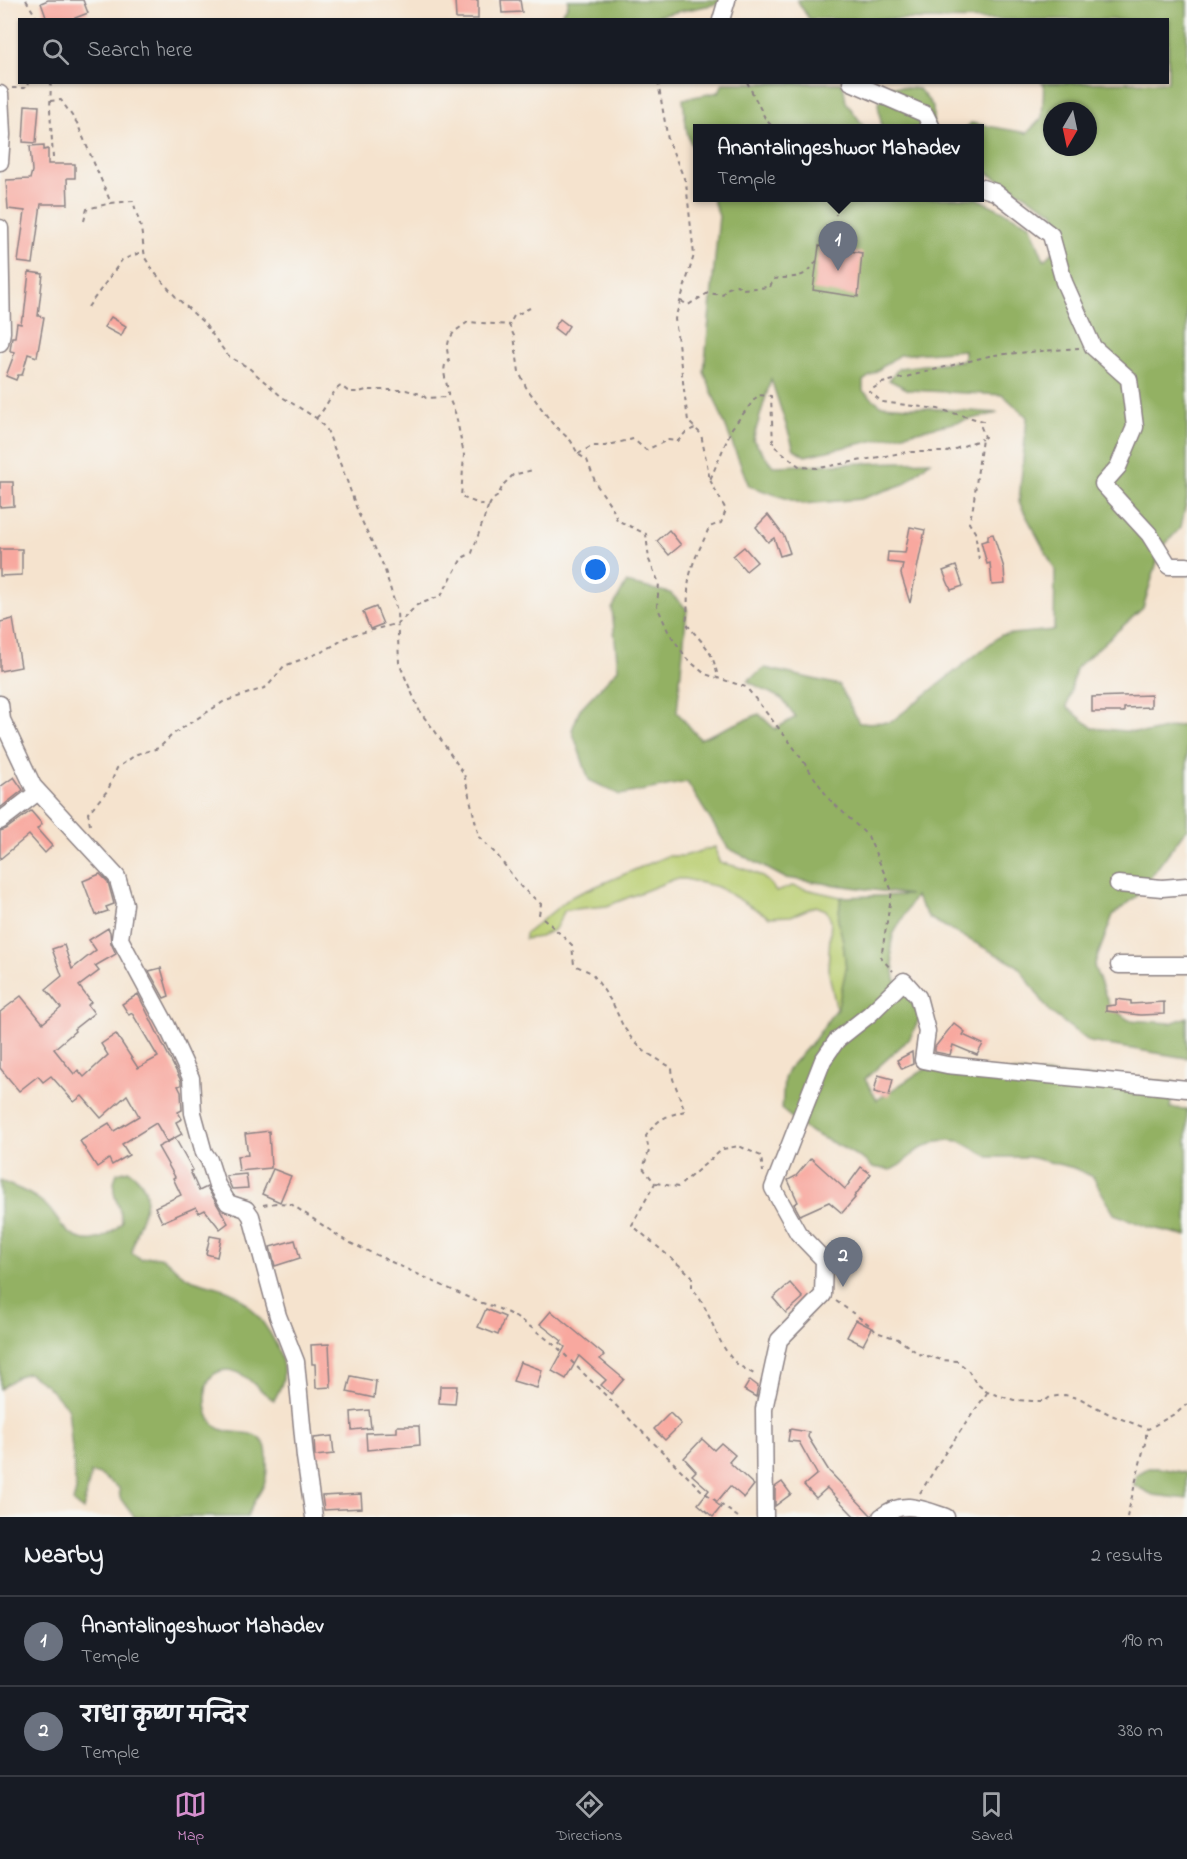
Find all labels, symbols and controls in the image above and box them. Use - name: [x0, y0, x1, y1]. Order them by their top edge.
- search box: [18, 18, 1169, 84]
- icon: search: [39, 35, 72, 68]
- text: Search here: [87, 35, 192, 67]
- north arrow: [1043, 102, 1097, 156]
- popup: [693, 124, 984, 202]
- text: Anantalingeshwor Mahadev: [717, 133, 960, 165]
- text: Temple: [717, 165, 776, 194]
- pin: 1: [818, 222, 858, 271]
- your location: [581, 555, 610, 584]
- pin: 2: [824, 1238, 862, 1287]
- text: Nearby: [24, 1537, 103, 1575]
- text: 2 results: [1091, 1542, 1163, 1571]
- text: Anantalingeshwor Mahadev: [81, 1611, 324, 1643]
- text: 1: [40, 1627, 47, 1656]
- text: 190 m: [1121, 1627, 1163, 1656]
- text: Temple: [81, 1643, 140, 1672]
- text: राधा कृष्ण मन्दिर: [81, 1701, 248, 1733]
- text: 2: [39, 1717, 48, 1746]
- text: 380 m: [1118, 1717, 1163, 1746]
- text: Temple: [81, 1739, 140, 1768]
- tab: Map: [174, 1788, 207, 1848]
- tab: Directions: [556, 1788, 622, 1848]
- tab: Saved: [971, 1788, 1013, 1848]

